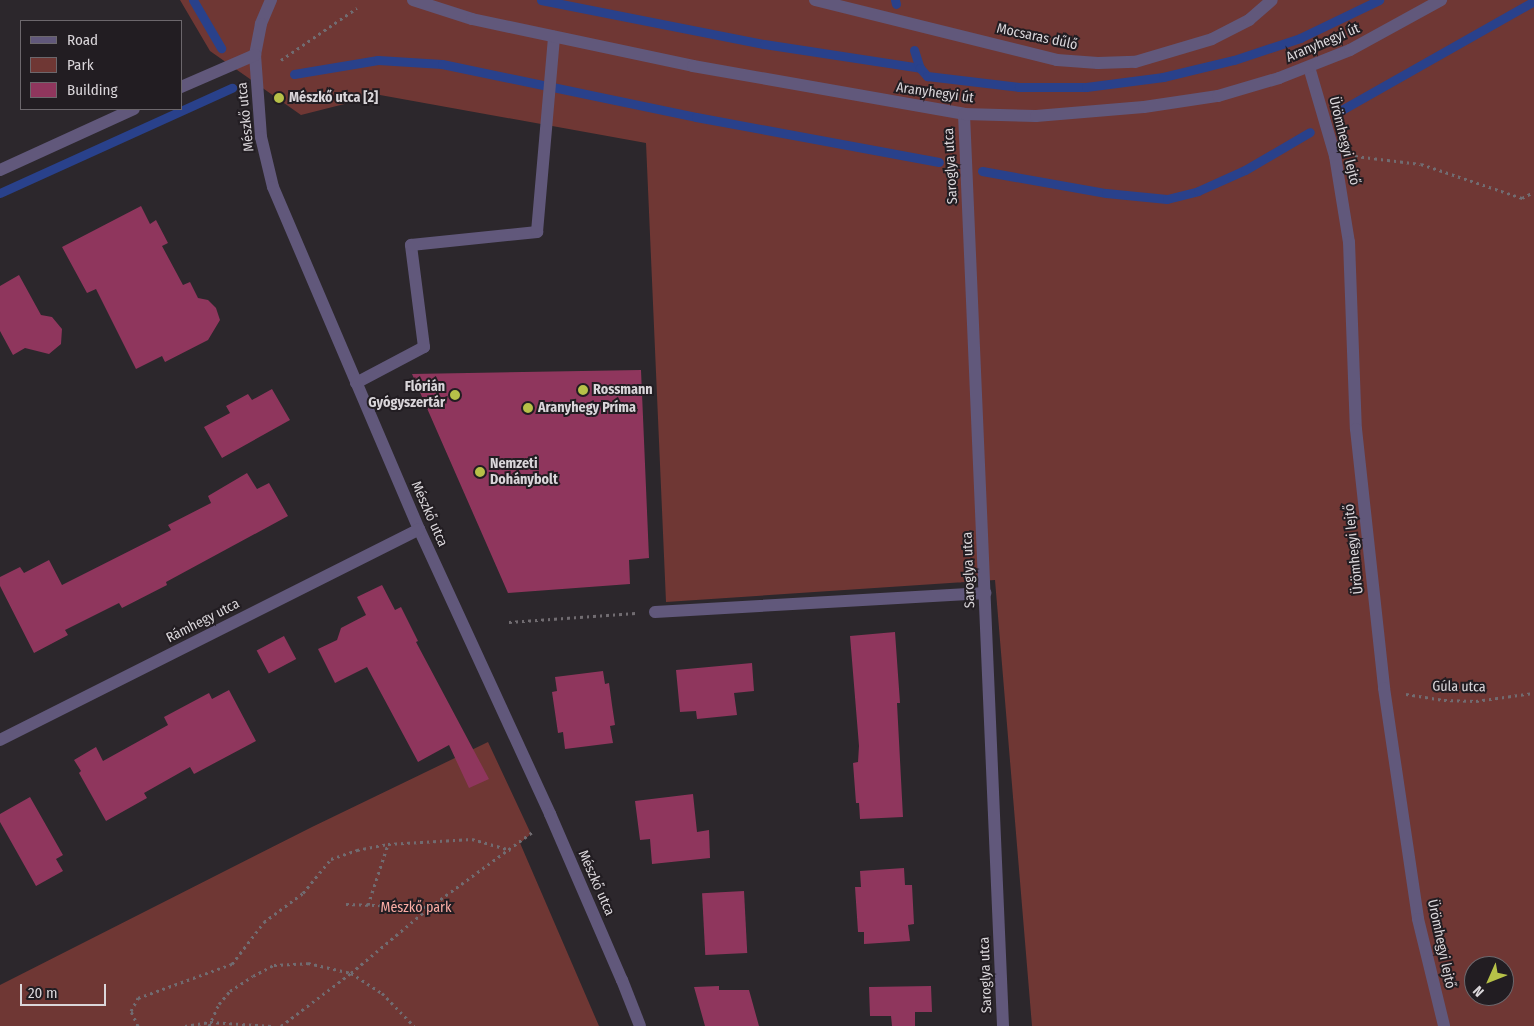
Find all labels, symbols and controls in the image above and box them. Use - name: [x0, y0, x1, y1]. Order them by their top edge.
- legend: [20, 20, 182, 110]
- street label: Mocsaras dűlő: [995, 20, 1079, 54]
- street label: Aranyhegyi út: [1284, 20, 1362, 66]
- text: Road: [67, 31, 98, 49]
- text: Park: [67, 56, 94, 74]
- street label: Aranyhegyi út: [895, 79, 975, 107]
- text: Building: [67, 81, 118, 99]
- street label: Mészkő utca: [234, 81, 258, 153]
- place label: Mészkő utca [2]: [289, 90, 378, 106]
- marker: Mészkő utca [2]: [273, 92, 285, 104]
- street label: Ürömhegyi lejtő: [1325, 95, 1363, 187]
- street label: Saroglya utca: [941, 127, 961, 205]
- place label: Flórián Gyógyszertár: [368, 379, 445, 412]
- place label: Rossmann: [593, 382, 653, 398]
- marker: Rossmann: [577, 384, 589, 396]
- marker: Flórián Gyógyszertár: [449, 389, 461, 401]
- place label: Aranyhegy Príma: [538, 400, 636, 416]
- marker: Aranyhegy Príma: [522, 402, 534, 414]
- place label: Nemzeti Dohánybolt: [490, 456, 558, 488]
- marker: Nemzeti Dohánybolt: [474, 466, 486, 478]
- street label: Mészkő utca: [407, 479, 451, 549]
- street label: Ürömhegyi lejtő: [1341, 503, 1367, 595]
- street label: Saroglya utca: [959, 532, 979, 608]
- street label: Rámhegy utca: [164, 595, 242, 647]
- street label: Gúla utca: [1432, 678, 1486, 696]
- street label: Mészkő utca: [574, 848, 618, 918]
- street label: Ürömhegyi lejtő: [1423, 898, 1459, 990]
- park label: Mészkő park: [380, 900, 452, 916]
- street label: Saroglya utca: [976, 937, 996, 1013]
- north arrow: [1464, 956, 1514, 1006]
- scale bar: [22, 974, 109, 1006]
- text: N: [1470, 982, 1488, 1000]
- text: 20 m: [28, 984, 58, 1002]

